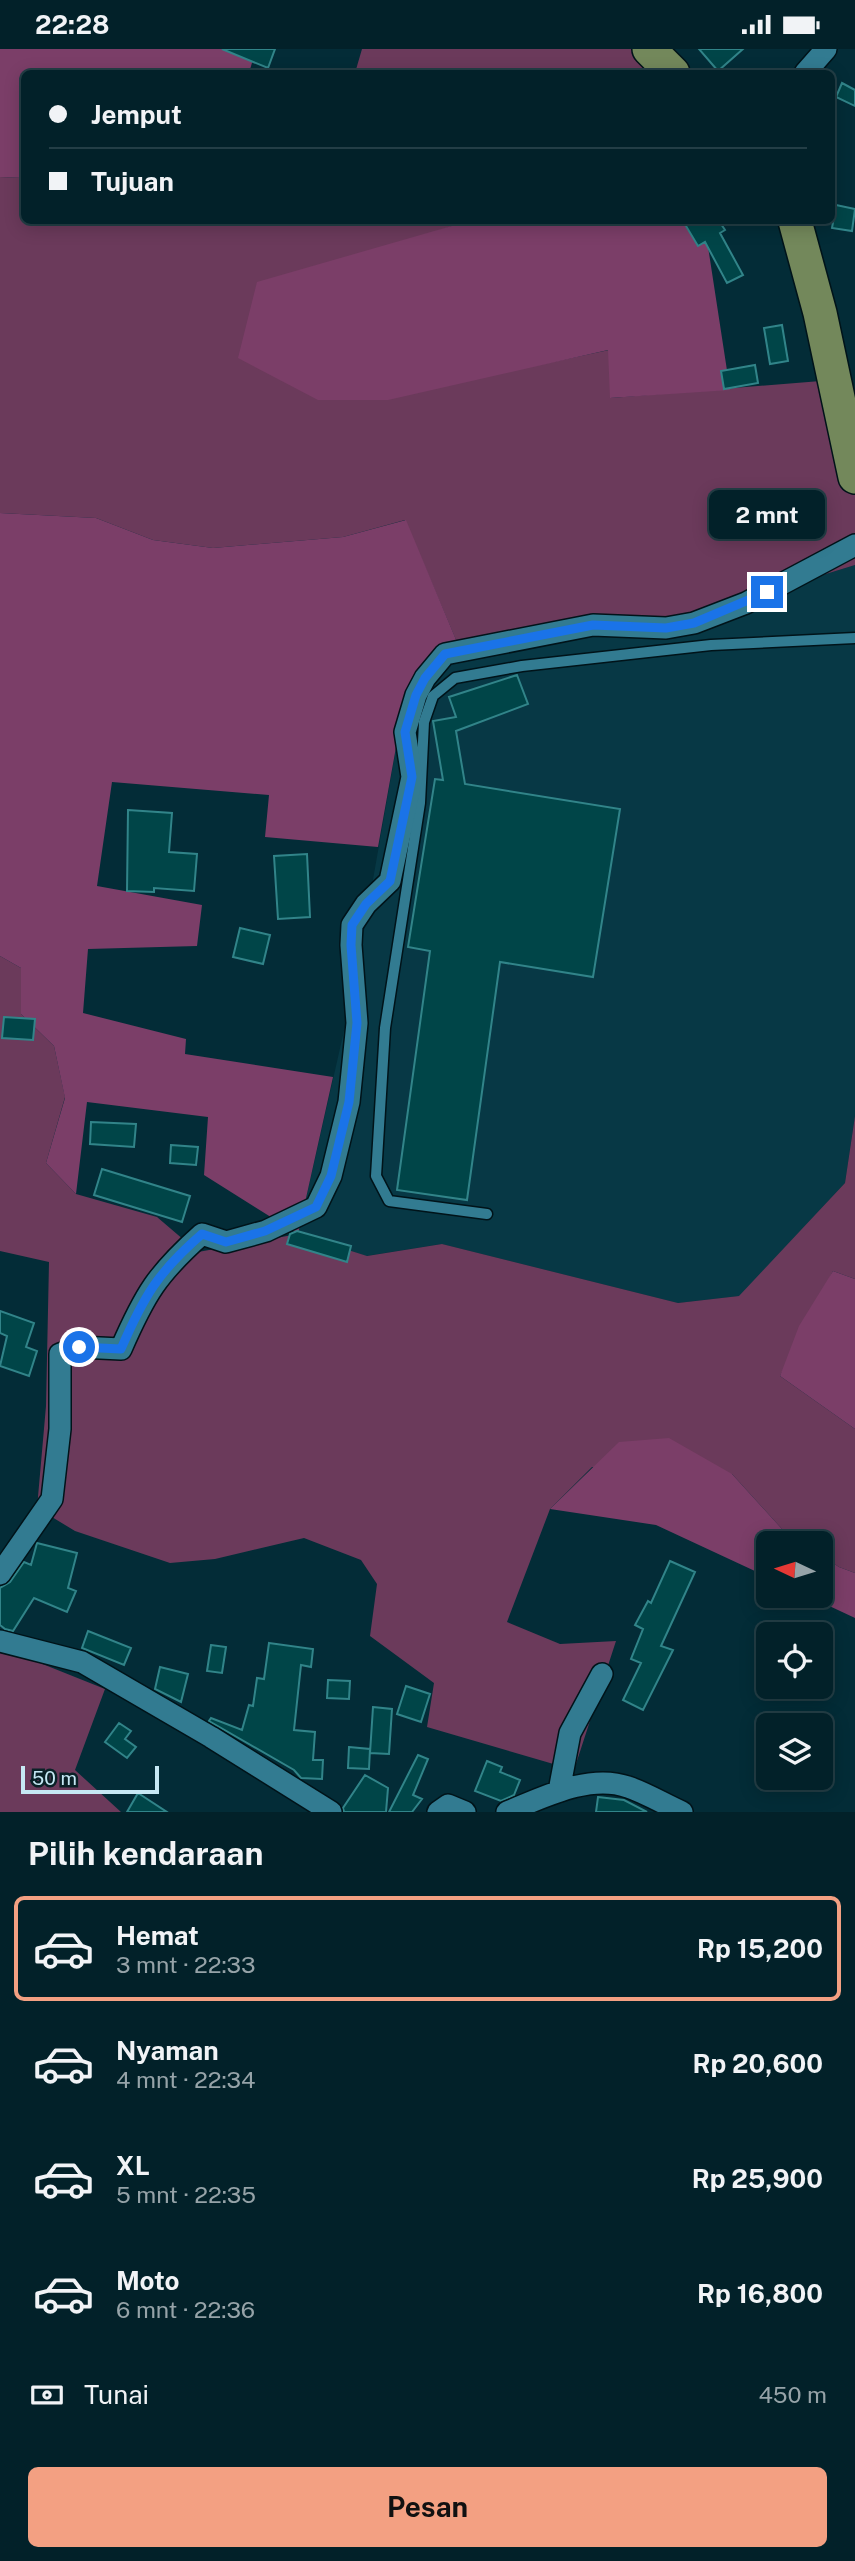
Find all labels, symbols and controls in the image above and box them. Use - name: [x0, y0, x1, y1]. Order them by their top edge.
- text: 22:28: [35, 9, 110, 40]
- text: Jemput: [91, 99, 182, 130]
- text: Tujuan: [91, 166, 174, 197]
- callout: 2 mnt: [709, 491, 825, 539]
- text: 2 mnt: [735, 501, 799, 528]
- route end: [751, 576, 783, 608]
- route start: [63, 1331, 95, 1363]
- north arrow: [756, 1531, 833, 1608]
- map controls: [756, 1531, 833, 1790]
- button: locate: [756, 1622, 833, 1699]
- button: layers: [756, 1713, 833, 1790]
- scale bar: [21, 1763, 159, 1795]
- text: 50 m: [32, 1767, 77, 1789]
- text: Pilih kendaraan: [28, 1835, 263, 1872]
- icon: car: [32, 1917, 95, 1980]
- text: Hemat: [116, 1920, 199, 1951]
- text: Rp 15,200: [697, 1933, 823, 1964]
- text: 3 mnt · 22:33: [116, 1951, 255, 1978]
- icon: car: [32, 2032, 95, 2095]
- text: Nyaman: [116, 2035, 219, 2066]
- text: Rp 20,600: [692, 2048, 823, 2079]
- text: 4 mnt · 22:34: [116, 2066, 255, 2093]
- icon: car: [32, 2147, 95, 2210]
- text: XL: [116, 2150, 150, 2181]
- text: Rp 25,900: [692, 2163, 823, 2194]
- text: 5 mnt · 22:35: [116, 2181, 256, 2208]
- icon: car: [32, 2262, 95, 2325]
- text: Moto: [116, 2265, 179, 2296]
- text: Rp 16,800: [697, 2278, 823, 2309]
- text: 6 mnt · 22:36: [116, 2296, 255, 2323]
- icon: cash: [28, 2376, 66, 2414]
- text: Tunai: [84, 2379, 149, 2410]
- text: 450 m: [758, 2381, 827, 2408]
- button: Pesan: [28, 2467, 827, 2547]

